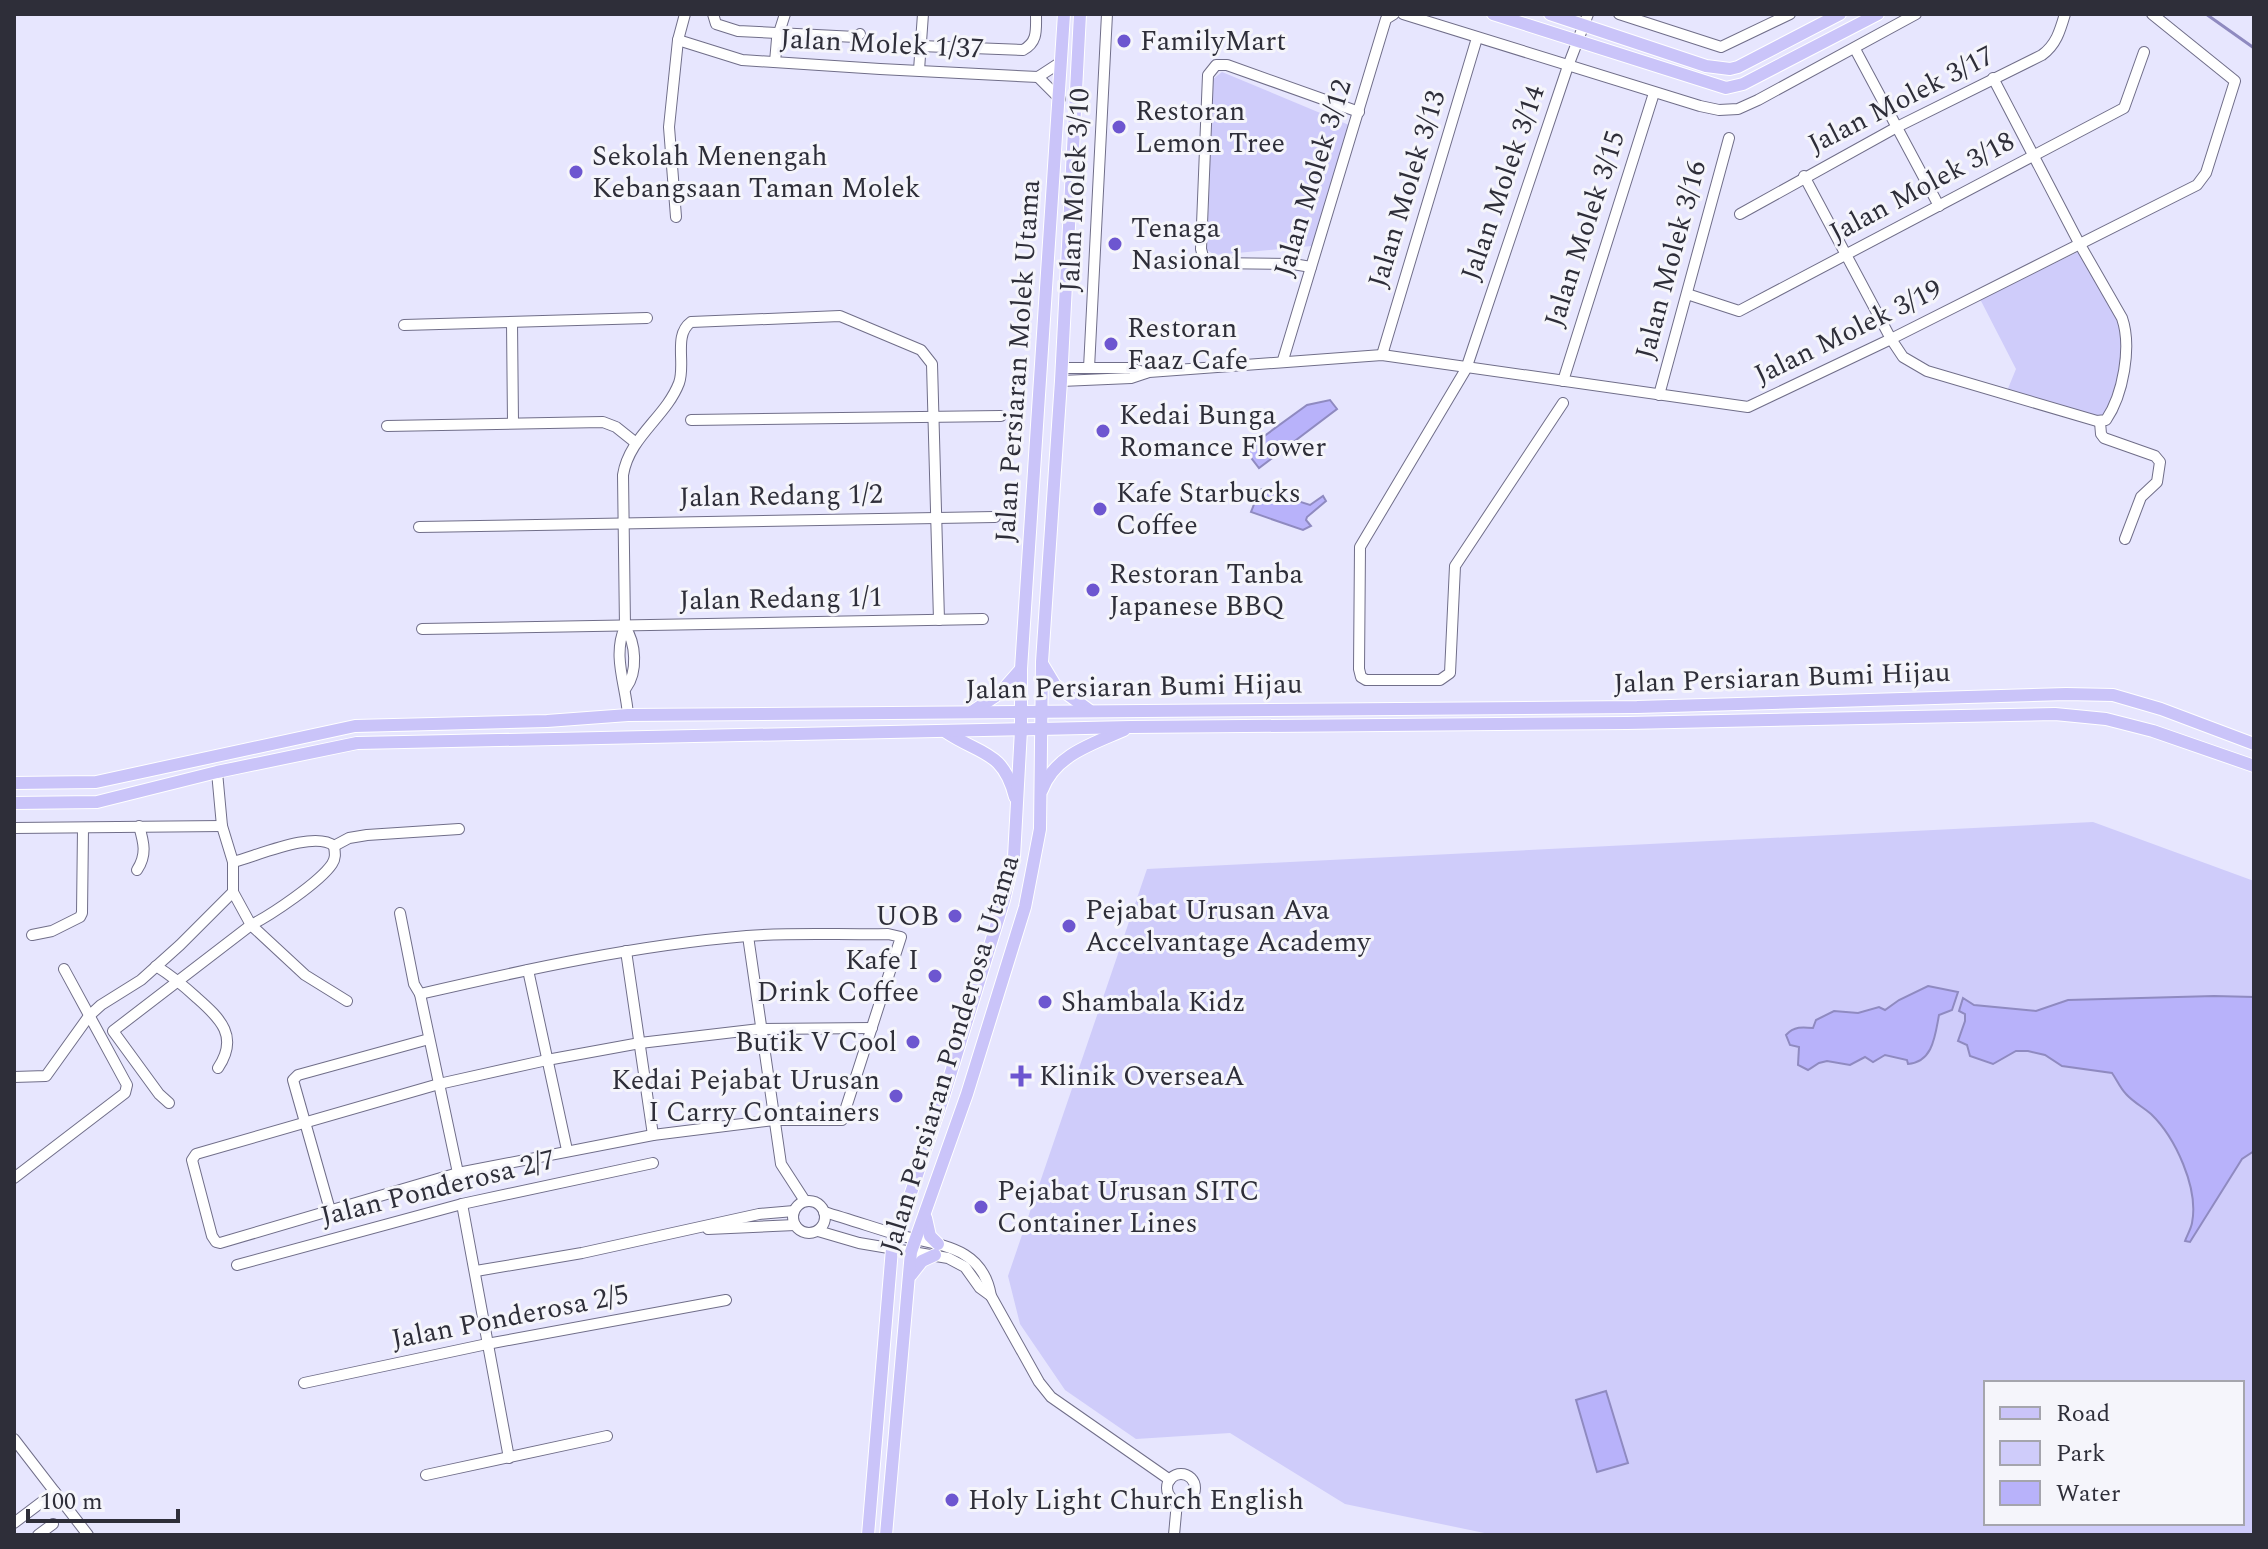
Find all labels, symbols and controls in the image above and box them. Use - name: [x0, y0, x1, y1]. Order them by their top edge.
- street label: Jalan Molek 1/37: [779, 17, 985, 71]
- place label: FamilyMart: [1140, 20, 1286, 63]
- marker: FamilyMart: [1115, 32, 1133, 50]
- street label: Jalan Molek 3/17: [1800, 34, 2002, 166]
- street label: Jalan Molek 3/12: [1263, 74, 1363, 282]
- street label: Jalan Molek 3/14: [1449, 79, 1557, 287]
- street label: Jalan Molek 3/13: [1357, 85, 1457, 293]
- street label: Jalan Molek 3/10: [1048, 87, 1102, 293]
- place label: Restoran Lemon Tree: [1135, 90, 1285, 165]
- marker: Restoran Lemon Tree: [1110, 118, 1128, 136]
- street label: Jalan Molek 3/18: [1822, 120, 2022, 254]
- street label: Jalan Molek 3/15: [1533, 125, 1637, 333]
- place label: Sekolah Menengah Kebangsaan Taman Molek: [592, 135, 920, 210]
- street label: Jalan Molek 3/16: [1624, 156, 1718, 364]
- marker: Sekolah Menengah Kebangsaan Taman Molek: [567, 163, 585, 181]
- street label: Jalan Persiaran Molek Utama: [984, 178, 1052, 544]
- place label: Tenaga Nasional: [1131, 207, 1241, 282]
- marker: Tenaga Nasional: [1106, 235, 1124, 253]
- street label: Jalan Molek 3/19: [1747, 268, 1949, 396]
- place label: Restoran Faaz Cafe: [1127, 307, 1248, 382]
- marker: Restoran Faaz Cafe: [1102, 335, 1120, 353]
- place label: Kedai Bunga Romance Flower: [1119, 394, 1326, 469]
- marker: Kedai Bunga Romance Flower: [1094, 422, 1112, 440]
- place label: Kafe Starbucks Coffee: [1116, 472, 1301, 547]
- street label: Jalan Redang 1/2: [679, 473, 883, 519]
- marker: Kafe Starbucks Coffee: [1091, 500, 1109, 518]
- place label: Restoran Tanba Japanese BBQ: [1109, 553, 1304, 628]
- street label: Jalan Redang 1/1: [679, 576, 883, 622]
- marker: Restoran Tanba Japanese BBQ: [1084, 581, 1102, 599]
- street label: Jalan Persiaran Bumi Hijau: [1613, 651, 1951, 705]
- street label: Jalan Persiaran Bumi Hijau: [965, 663, 1303, 711]
- street label: Jalan Persiaran Ponderosa Utama: [869, 849, 1031, 1258]
- place label: Pejabat Urusan Ava Accelvantage Academy: [1085, 889, 1372, 964]
- place label: UOB: [876, 895, 939, 938]
- marker: UOB: [946, 907, 964, 925]
- marker: Pejabat Urusan Ava Accelvantage Academy: [1060, 917, 1078, 935]
- place label: Kafe I Drink Coffee: [757, 939, 919, 1014]
- marker: Kafe I Drink Coffee: [926, 967, 944, 985]
- place label: Shambala Kidz: [1061, 981, 1246, 1024]
- marker: Shambala Kidz: [1036, 993, 1054, 1011]
- place label: Butik V Cool: [735, 1021, 897, 1064]
- marker: Butik V Cool: [904, 1033, 922, 1051]
- place label: Klinik OverseaA: [1039, 1055, 1245, 1098]
- place label: Kedai Pejabat Urusan I Carry Containers: [611, 1059, 880, 1134]
- marker: Klinik OverseaA: [1010, 1065, 1032, 1087]
- marker: Kedai Pejabat Urusan I Carry Containers: [887, 1087, 905, 1105]
- street label: Jalan Ponderosa 2/7: [316, 1138, 560, 1238]
- place label: Pejabat Urusan SITC Container Lines: [997, 1170, 1260, 1245]
- marker: Pejabat Urusan SITC Container Lines: [972, 1198, 990, 1216]
- street label: Jalan Ponderosa 2/5: [388, 1273, 632, 1361]
- legend: [1984, 1381, 2244, 1525]
- text: Road: [2056, 1396, 2110, 1432]
- text: Park: [2056, 1436, 2106, 1472]
- scale bar: [28, 1473, 178, 1523]
- text: Water: [2056, 1476, 2120, 1512]
- place label: Holy Light Church English: [968, 1479, 1304, 1522]
- text: 100 m: [40, 1484, 103, 1520]
- marker: Holy Light Church English: [943, 1491, 961, 1509]

